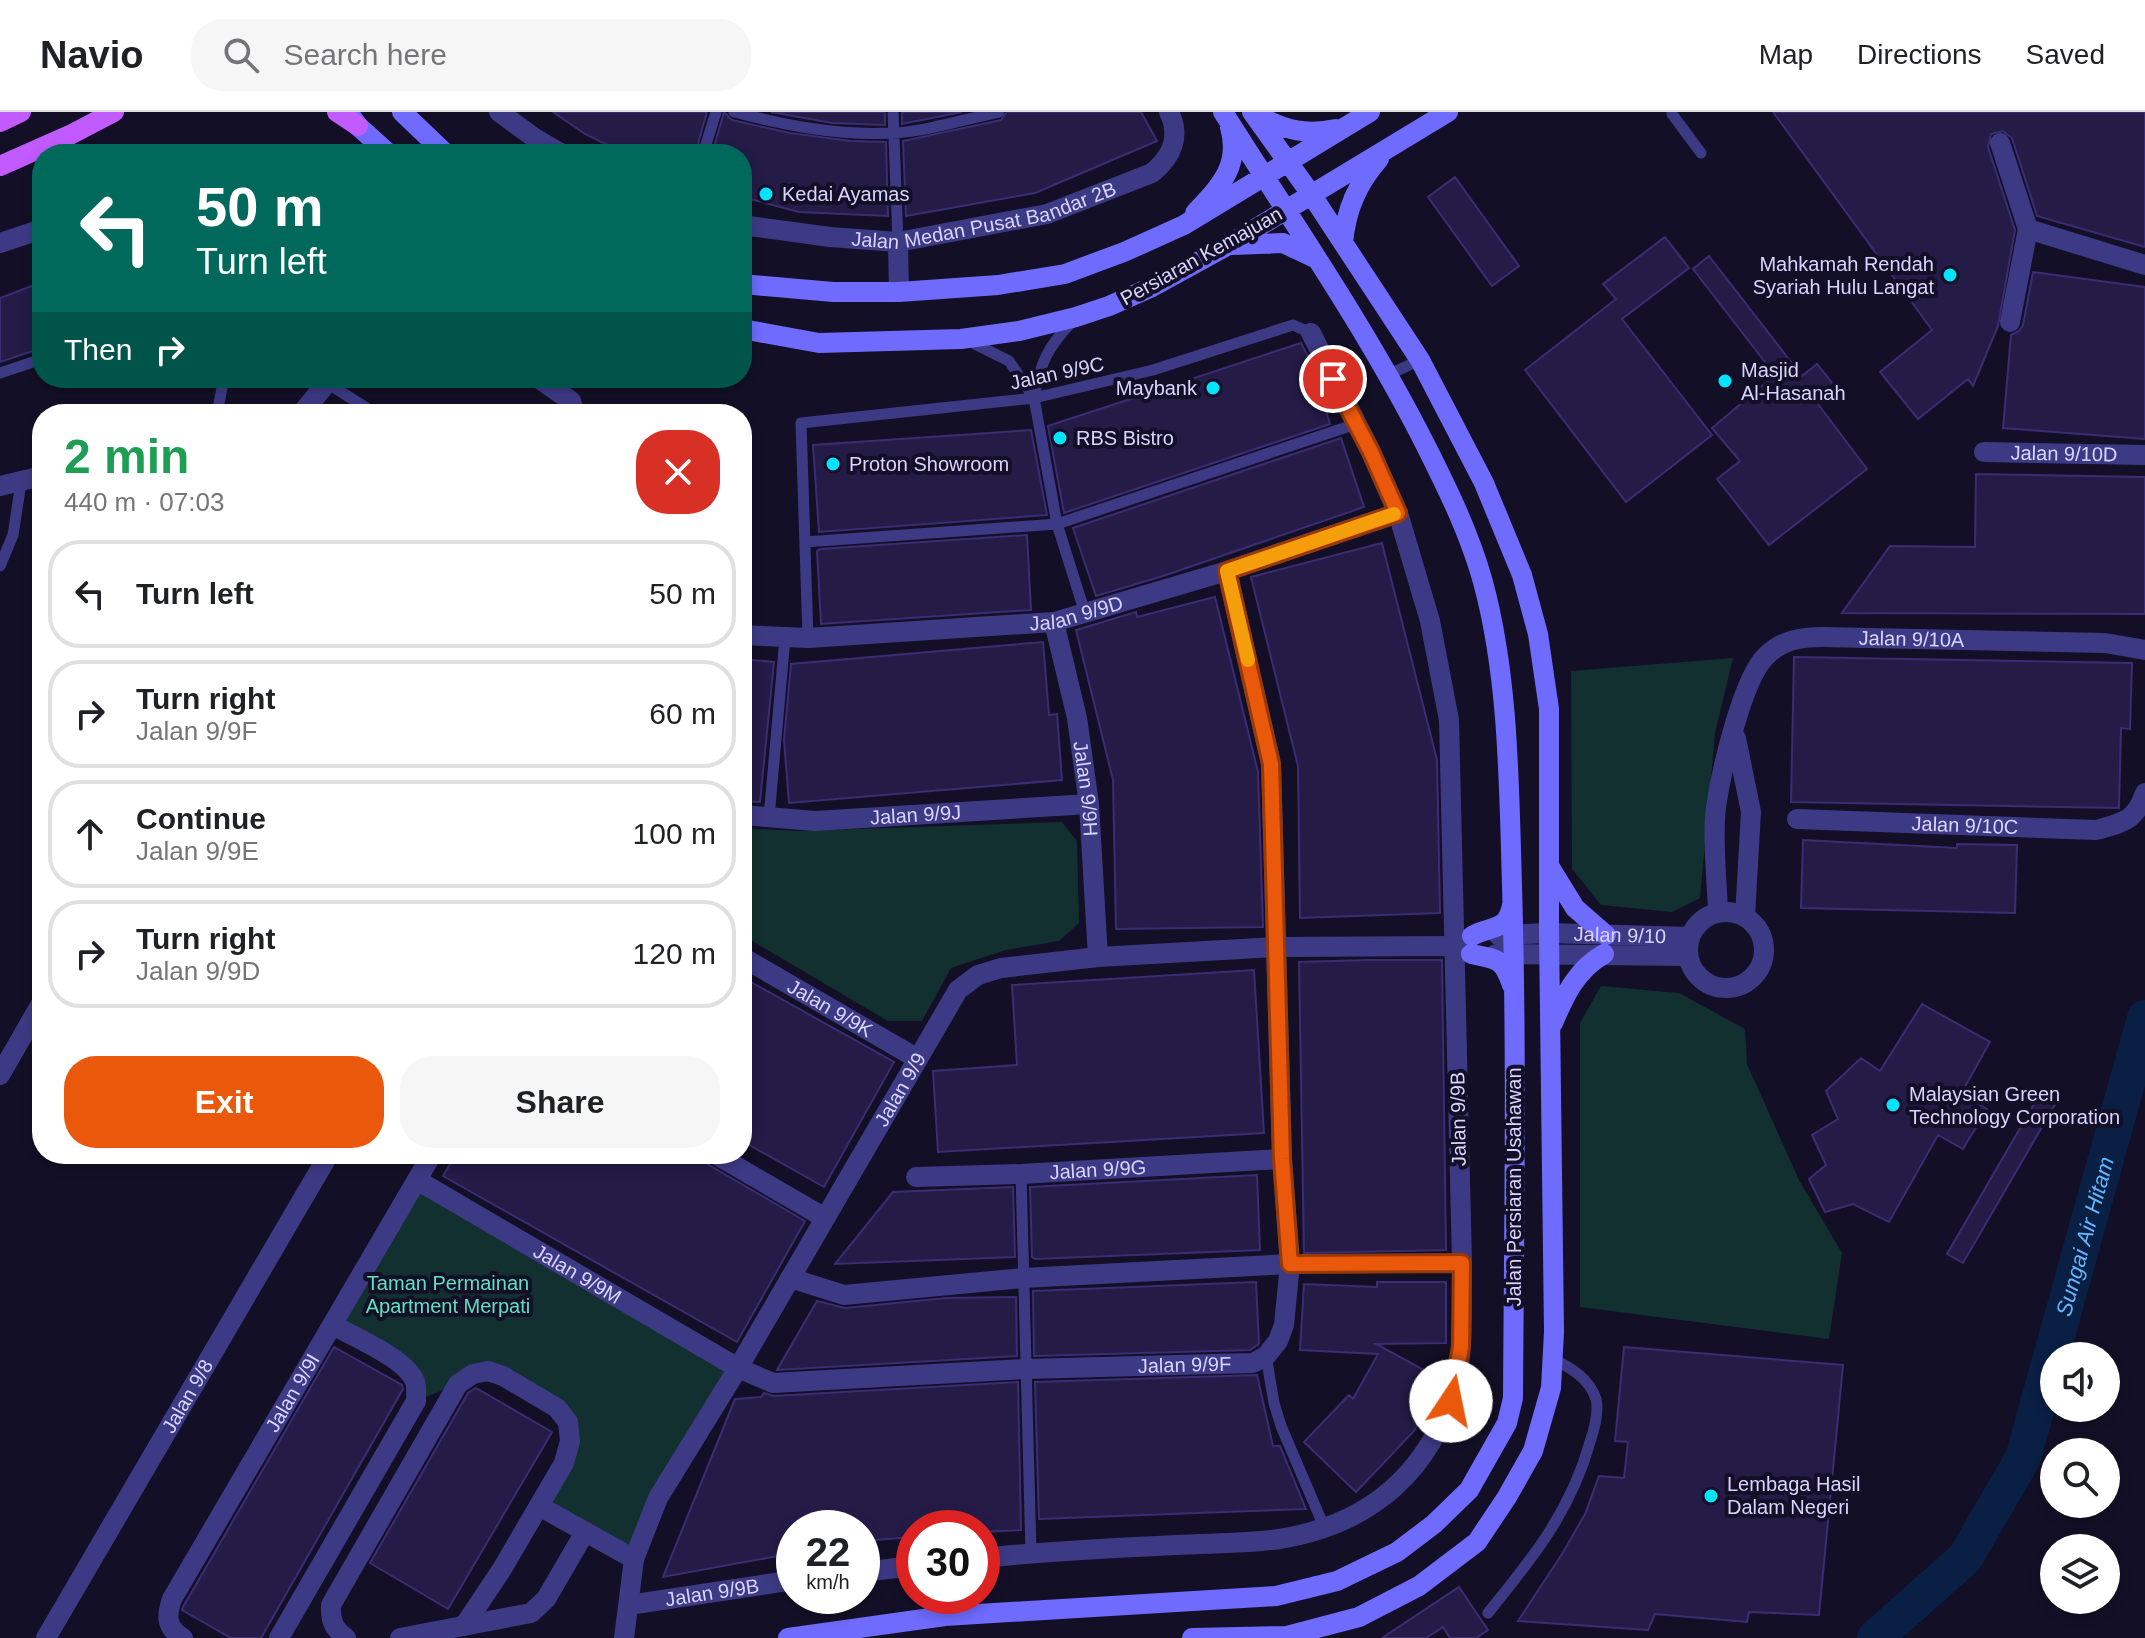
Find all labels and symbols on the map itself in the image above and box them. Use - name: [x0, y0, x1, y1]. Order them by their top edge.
- street label: Jalan Medan Pusat Bandar 2B: [851, 177, 1119, 253]
- place label: Kedai Ayamas: [782, 183, 910, 205]
- marker: Kedai Ayamas: [757, 185, 775, 203]
- street label: Persiaran Kemajuan: [1116, 202, 1286, 310]
- place label: Mahkamah Rendah Syariah Hulu Langat: [1753, 253, 1934, 298]
- marker: Mahkamah Rendah Syariah Hulu Langat: [1941, 266, 1959, 284]
- pin: [1299, 345, 1367, 413]
- street label: Jalan 9/9C: [1008, 352, 1106, 394]
- place label: Masjid Al-Hasanah: [1741, 359, 1846, 404]
- marker: Masjid Al-Hasanah: [1716, 372, 1734, 390]
- place label: Maybank: [1116, 377, 1198, 399]
- marker: Maybank: [1204, 379, 1222, 397]
- place label: RBS Bistro: [1076, 427, 1174, 449]
- marker: RBS Bistro: [1051, 429, 1069, 447]
- street label: Jalan 9/10D: [2010, 441, 2118, 465]
- place label: Proton Showroom: [849, 453, 1009, 475]
- marker: Proton Showroom: [824, 455, 842, 473]
- street label: Jalan 9/9D: [1029, 591, 1125, 635]
- street label: Jalan 9/10A: [1858, 627, 1965, 651]
- street label: Jalan 9/9H: [1069, 740, 1102, 837]
- street label: Jalan 9/9J: [869, 801, 962, 829]
- street label: Jalan 9/10C: [1911, 812, 2019, 838]
- street label: Jalan 9/10: [1573, 923, 1666, 947]
- street label: Jalan 9/9K: [784, 975, 877, 1042]
- street label: Jalan 9/9: [870, 1049, 930, 1130]
- street label: Jalan Persiaran Usahawan: [1503, 1067, 1525, 1307]
- street label: Jalan 9/9B: [1446, 1072, 1470, 1166]
- place label: Malaysian Green Technology Corporation: [1909, 1083, 2120, 1128]
- marker: Malaysian Green Technology Corporation: [1884, 1096, 1902, 1114]
- water label: Sungai Air Hitam: [2050, 1154, 2118, 1319]
- street label: Jalan 9/9G: [1049, 1156, 1147, 1183]
- street label: Jalan 9/9M: [530, 1240, 625, 1308]
- park label: Taman Permainan Apartment Merpati: [366, 1272, 530, 1317]
- street label: Jalan 9/9I: [261, 1350, 324, 1436]
- street label: Jalan 9/9F: [1137, 1353, 1231, 1377]
- street label: Jalan 9/8: [157, 1356, 217, 1437]
- position arrow: [1409, 1359, 1493, 1443]
- place label: Lembaga Hasil Dalam Negeri: [1727, 1473, 1860, 1518]
- marker: Lembaga Hasil Dalam Negeri: [1702, 1487, 1720, 1505]
- speed limit sign: 30: [896, 1510, 1000, 1614]
- street label: Jalan 9/9B: [664, 1574, 760, 1610]

